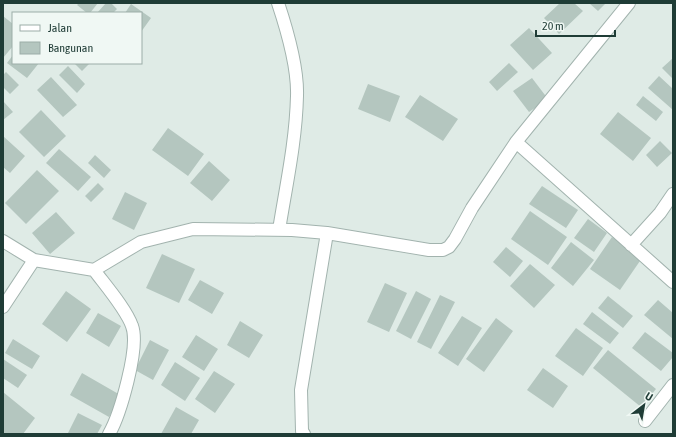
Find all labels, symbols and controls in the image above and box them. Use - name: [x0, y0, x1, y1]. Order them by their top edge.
- legend: [12, 12, 142, 64]
- scale bar: [536, 12, 615, 38]
- text: 20 m: [542, 19, 564, 33]
- text: Jalan: [48, 21, 72, 35]
- text: Bangunan: [48, 41, 93, 55]
- north arrow: [624, 385, 664, 425]
- text: U: [643, 390, 655, 403]

